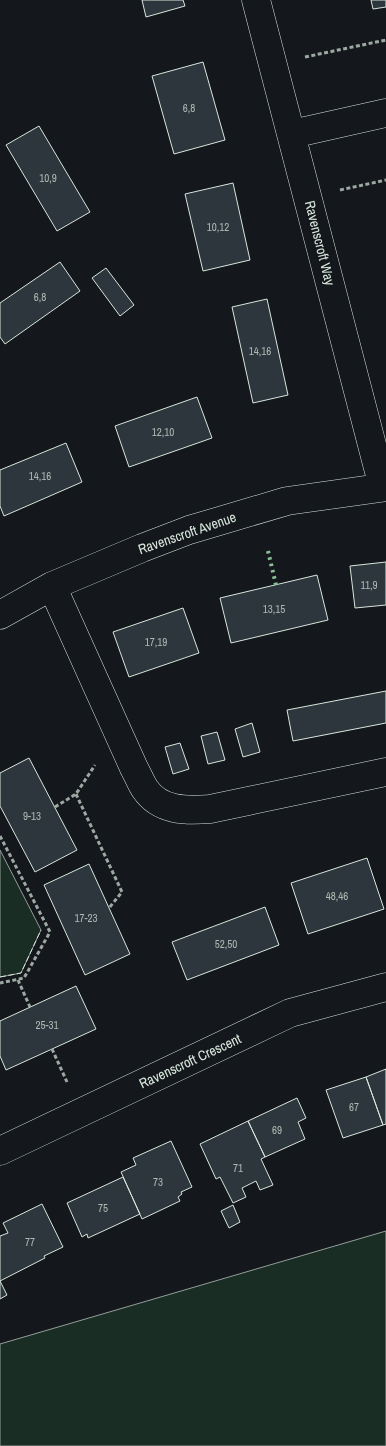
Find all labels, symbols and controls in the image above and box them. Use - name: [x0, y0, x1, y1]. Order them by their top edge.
- house number: 6,8: [183, 101, 195, 115]
- house number: 10,9: [39, 171, 57, 185]
- street label: Ravenscroft Way: [301, 199, 339, 288]
- house number: 10,12: [207, 220, 229, 234]
- house number: 6,8: [34, 290, 46, 304]
- house number: 14,16: [249, 344, 271, 358]
- house number: 12,10: [152, 425, 174, 439]
- house number: 14,16: [29, 469, 51, 483]
- street label: Ravenscroft Avenue: [136, 508, 238, 558]
- house number: 11,9: [361, 578, 377, 592]
- house number: 13,15: [263, 602, 285, 616]
- house number: 17,19: [145, 635, 167, 649]
- house number: 9-13: [23, 809, 41, 823]
- house number: 48,46: [326, 889, 348, 903]
- house number: 17-23: [74, 911, 98, 925]
- house number: 52,50: [215, 937, 237, 951]
- house number: 25-31: [35, 1018, 59, 1032]
- street label: Ravenscroft Crescent: [136, 1030, 244, 1092]
- house number: 67: [349, 1100, 359, 1114]
- house number: 69: [272, 1123, 282, 1137]
- house number: 71: [233, 1161, 243, 1175]
- house number: 73: [153, 1175, 163, 1189]
- house number: 75: [98, 1201, 108, 1215]
- house number: 77: [25, 1235, 35, 1249]

